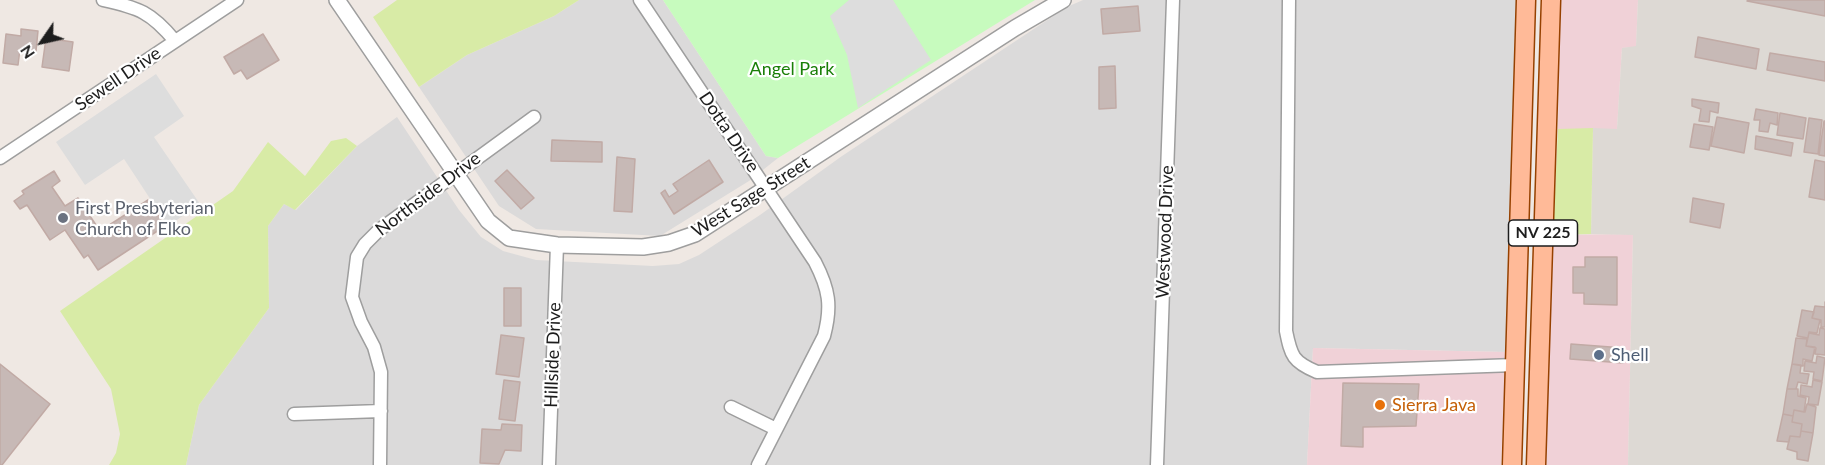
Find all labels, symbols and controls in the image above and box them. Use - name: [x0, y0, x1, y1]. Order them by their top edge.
- north arrow: [12, 12, 72, 72]
- text: N: [15, 42, 38, 63]
- street label: Sewell Drive: [71, 42, 165, 116]
- park label: Angel Park: [750, 58, 834, 80]
- street label: Dotta Drive: [694, 88, 764, 176]
- street label: Northside Drive: [371, 147, 485, 241]
- street label: West Sage Street: [688, 152, 814, 242]
- street label: Westwood Drive: [1152, 165, 1178, 299]
- place label: First Presbyterian Church of Elko: [75, 197, 214, 240]
- marker: First Presbyterian Church of Elko: [56, 211, 70, 225]
- road number: NV 225: [1508, 220, 1578, 246]
- street label: Hillside Drive: [540, 302, 566, 408]
- place label: Shell: [1611, 344, 1649, 366]
- marker: Shell: [1592, 348, 1606, 362]
- place label: Sierra Java: [1392, 394, 1476, 416]
- marker: Sierra Java: [1373, 398, 1387, 412]

